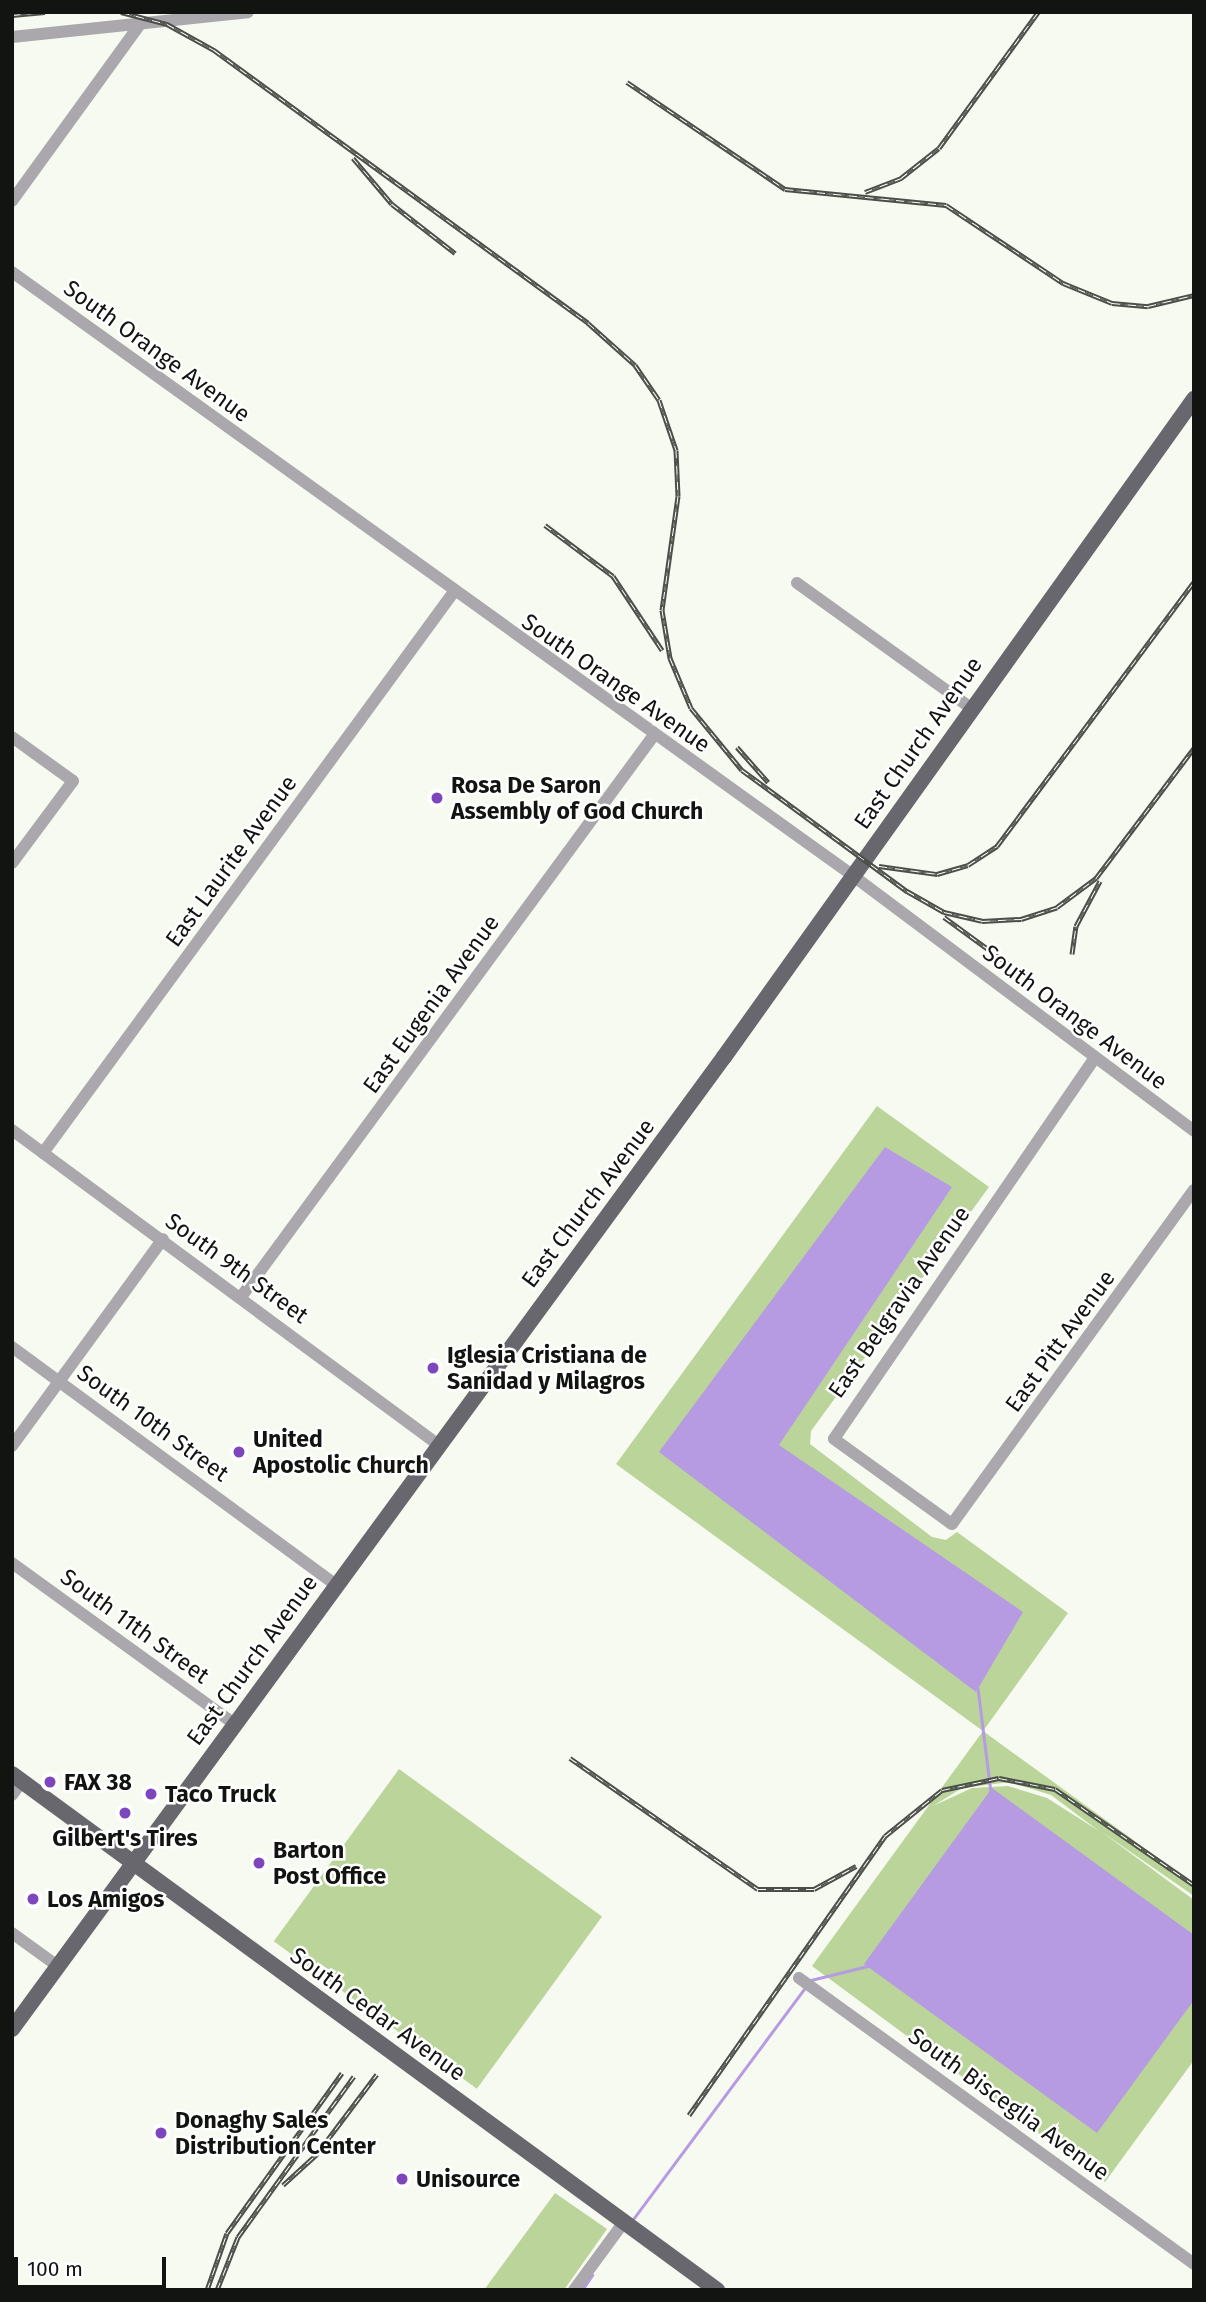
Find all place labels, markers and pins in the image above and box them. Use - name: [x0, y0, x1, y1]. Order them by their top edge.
- place label: Rosa De Saron Assembly of God Church: [451, 771, 703, 825]
- marker: Rosa De Saron Assembly of God Church: [429, 790, 445, 806]
- place label: Iglesia Cristiana de Sanidad y Milagros: [447, 1341, 647, 1395]
- marker: Iglesia Cristiana de Sanidad y Milagros: [425, 1360, 441, 1376]
- place label: United Apostolic Church: [253, 1425, 429, 1479]
- marker: United Apostolic Church: [231, 1444, 247, 1460]
- place label: FAX 38: [64, 1768, 132, 1796]
- marker: FAX 38: [42, 1774, 58, 1790]
- place label: Taco Truck: [165, 1780, 276, 1808]
- marker: Taco Truck: [143, 1786, 159, 1802]
- marker: Gilbert's Tires: [117, 1805, 133, 1821]
- place label: Gilbert's Tires: [52, 1824, 198, 1852]
- place label: Barton Post Office: [273, 1836, 386, 1890]
- marker: Barton Post Office: [251, 1855, 267, 1871]
- place label: Los Amigos: [47, 1885, 164, 1913]
- marker: Los Amigos: [25, 1891, 41, 1907]
- place label: Donaghy Sales Distribution Center: [175, 2106, 376, 2160]
- marker: Donaghy Sales Distribution Center: [153, 2125, 169, 2141]
- place label: Unisource: [416, 2165, 520, 2193]
- marker: Unisource: [394, 2171, 410, 2187]

